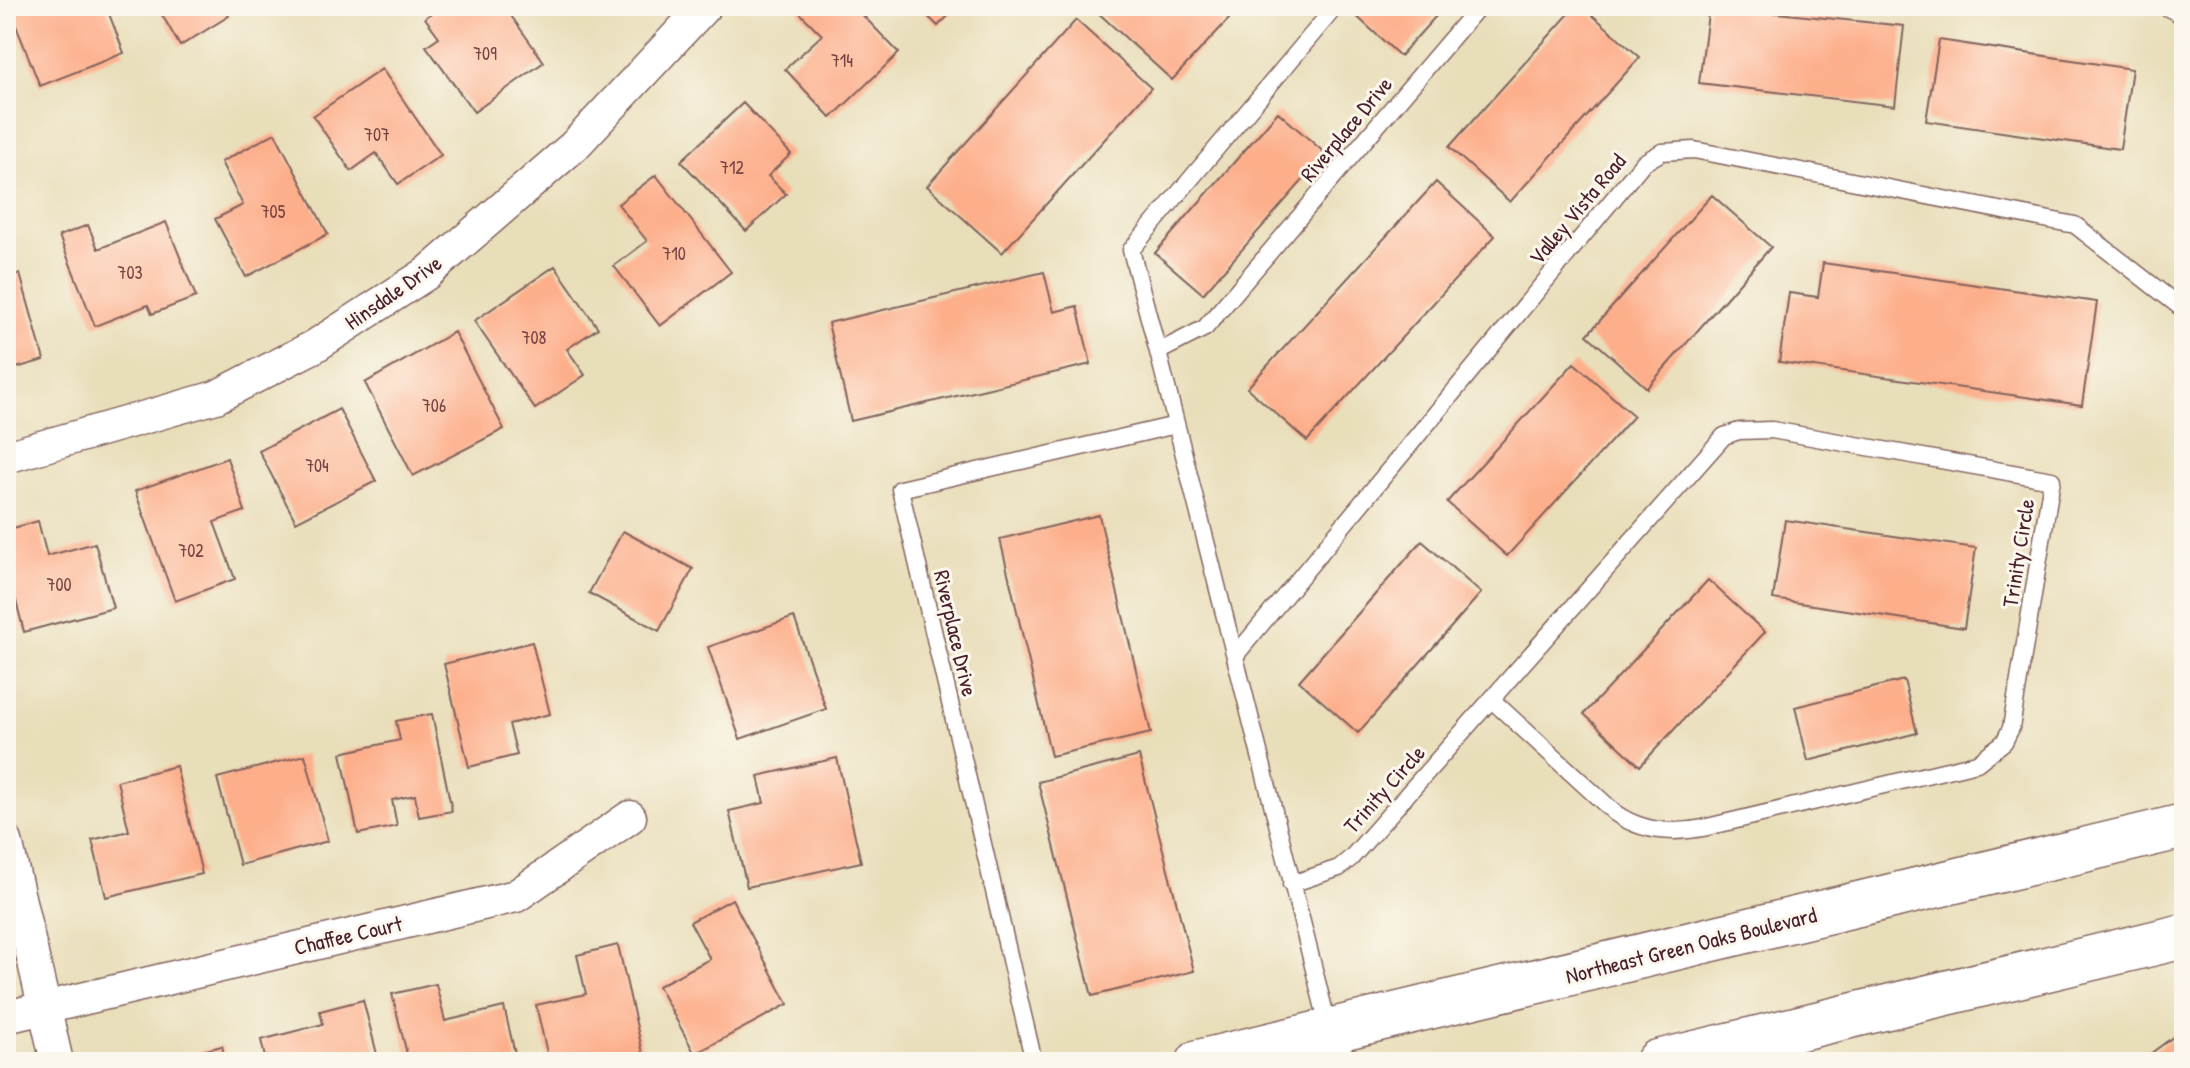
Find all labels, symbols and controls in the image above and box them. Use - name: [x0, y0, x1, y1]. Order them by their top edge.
- house number: 709: [473, 41, 497, 66]
- house number: 714: [831, 48, 853, 73]
- street label: Riverplace Drive: [1293, 70, 1399, 188]
- house number: 707: [364, 122, 390, 147]
- street label: Valley Vista Road: [1522, 147, 1633, 271]
- house number: 712: [720, 155, 745, 180]
- house number: 705: [261, 199, 286, 224]
- house number: 710: [662, 241, 686, 266]
- street label: Hinsdale Drive: [339, 247, 448, 336]
- house number: 703: [117, 260, 143, 285]
- house number: 708: [522, 325, 547, 350]
- house number: 706: [422, 393, 446, 418]
- house number: 704: [305, 453, 329, 478]
- street label: Trinity Circle: [1995, 497, 2041, 609]
- house number: 702: [178, 538, 204, 563]
- street label: Riverplace Drive: [927, 567, 985, 699]
- house number: 700: [46, 572, 72, 597]
- street label: Trinity Circle: [1336, 738, 1432, 840]
- street label: Northeast Green Oaks Boulevard: [1563, 899, 1820, 991]
- street label: Chaffee Court: [291, 908, 405, 962]

